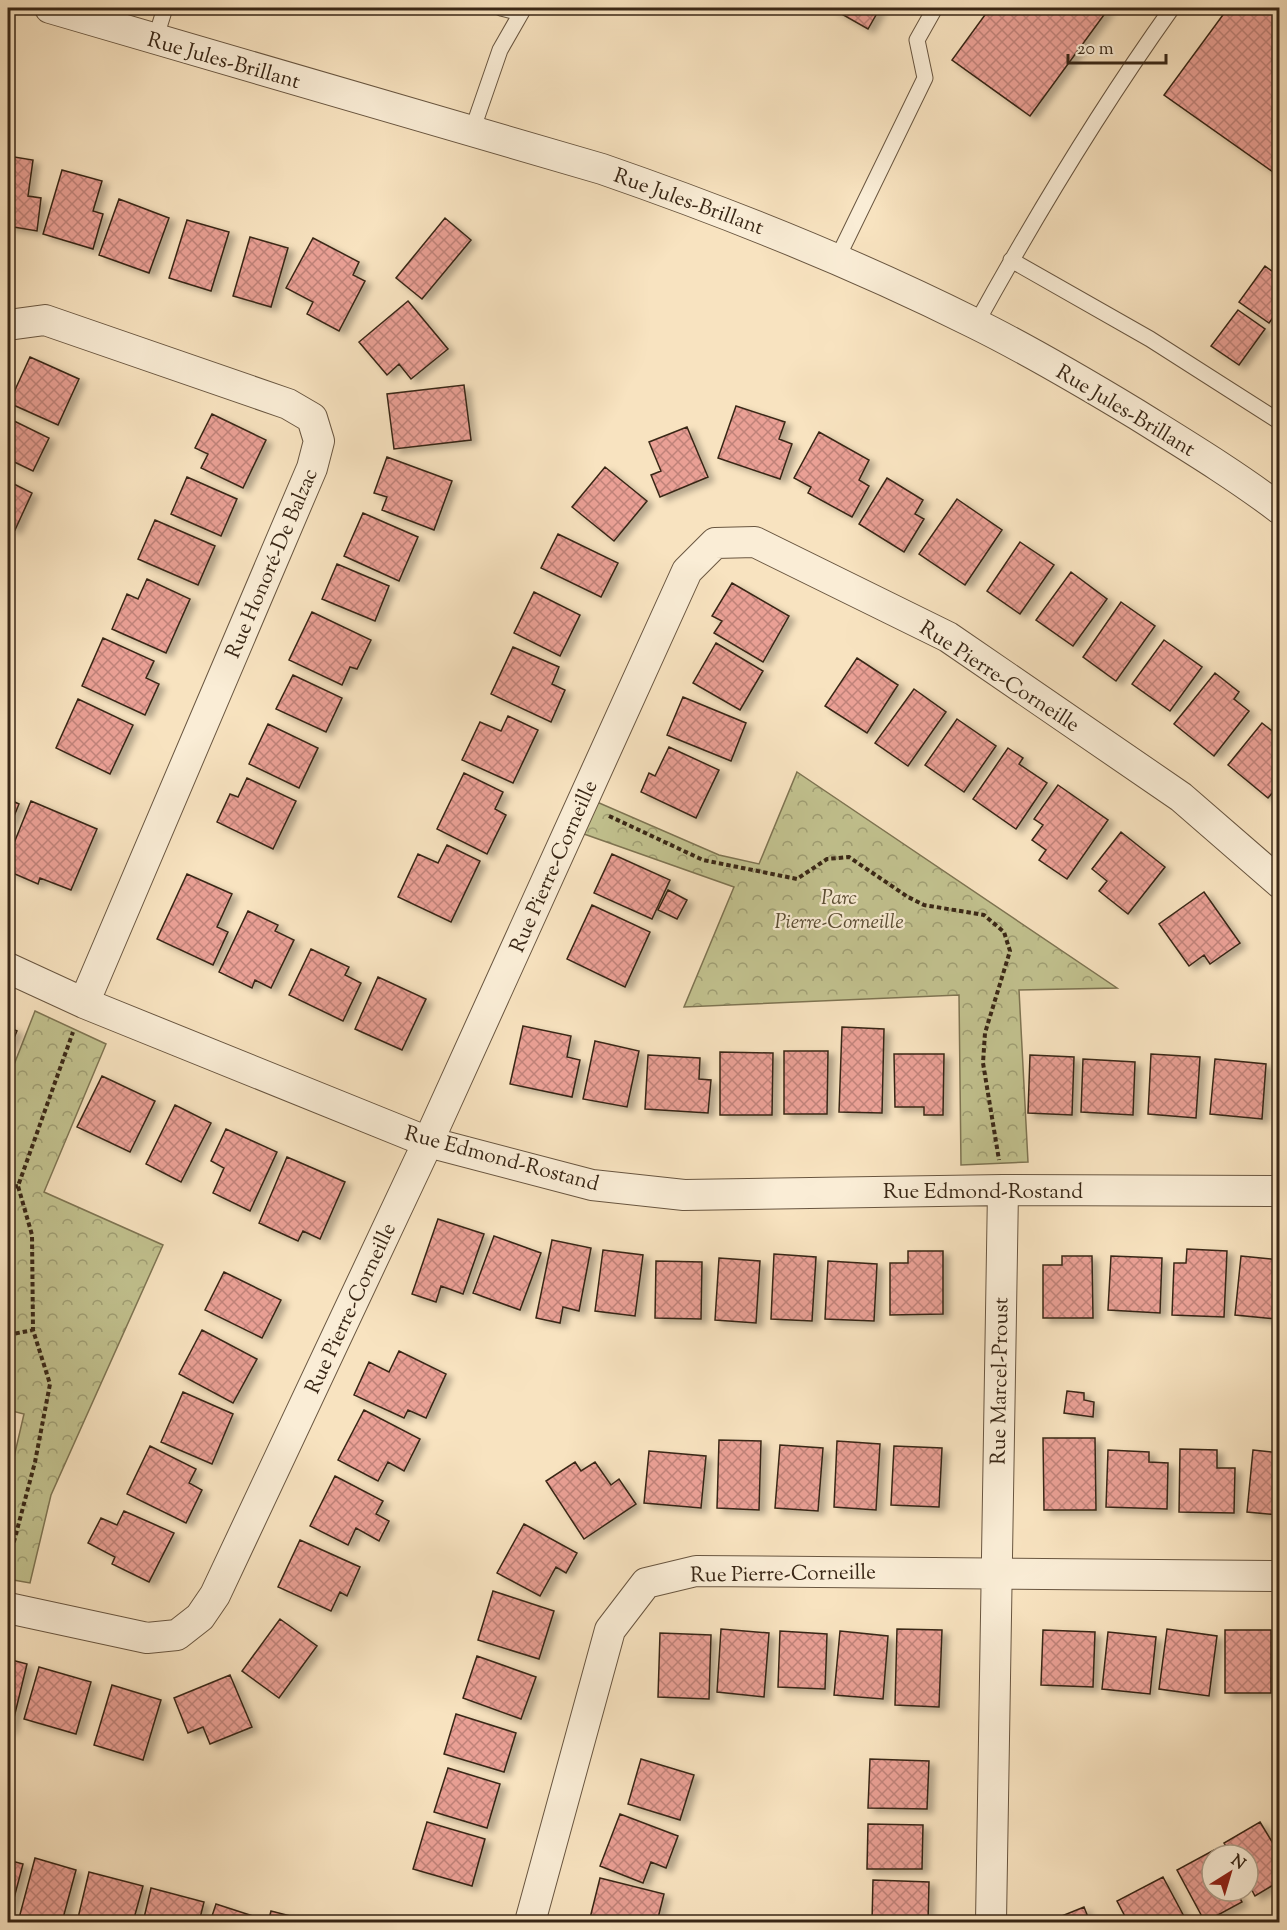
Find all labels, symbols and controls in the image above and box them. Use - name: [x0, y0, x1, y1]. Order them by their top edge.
- street label: Rue Jules-Brillant: [144, 26, 303, 98]
- scale bar: [1068, 27, 1166, 65]
- text: 20 m: [1077, 37, 1114, 63]
- street label: Rue Jules-Brillant: [609, 162, 768, 244]
- street label: Rue Jules-Brillant: [1050, 358, 1200, 465]
- street label: Rue Honoré-De Balzac: [219, 464, 326, 663]
- street label: Rue Pierre-Corneille: [913, 615, 1085, 741]
- street label: Rue Pierre-Corneille: [503, 776, 606, 958]
- park label: Parc Pierre-Corneille: [774, 884, 904, 938]
- street label: Rue Edmond-Rostand: [401, 1120, 602, 1200]
- street label: Rue Edmond-Rostand: [883, 1178, 1083, 1208]
- street label: Rue Pierre-Corneille: [299, 1218, 405, 1399]
- street label: Rue Marcel-Proust: [985, 1297, 1017, 1465]
- street label: Rue Pierre-Corneille: [690, 1558, 876, 1592]
- north arrow: [1200, 1843, 1260, 1903]
- text: N: [1225, 1850, 1250, 1876]

